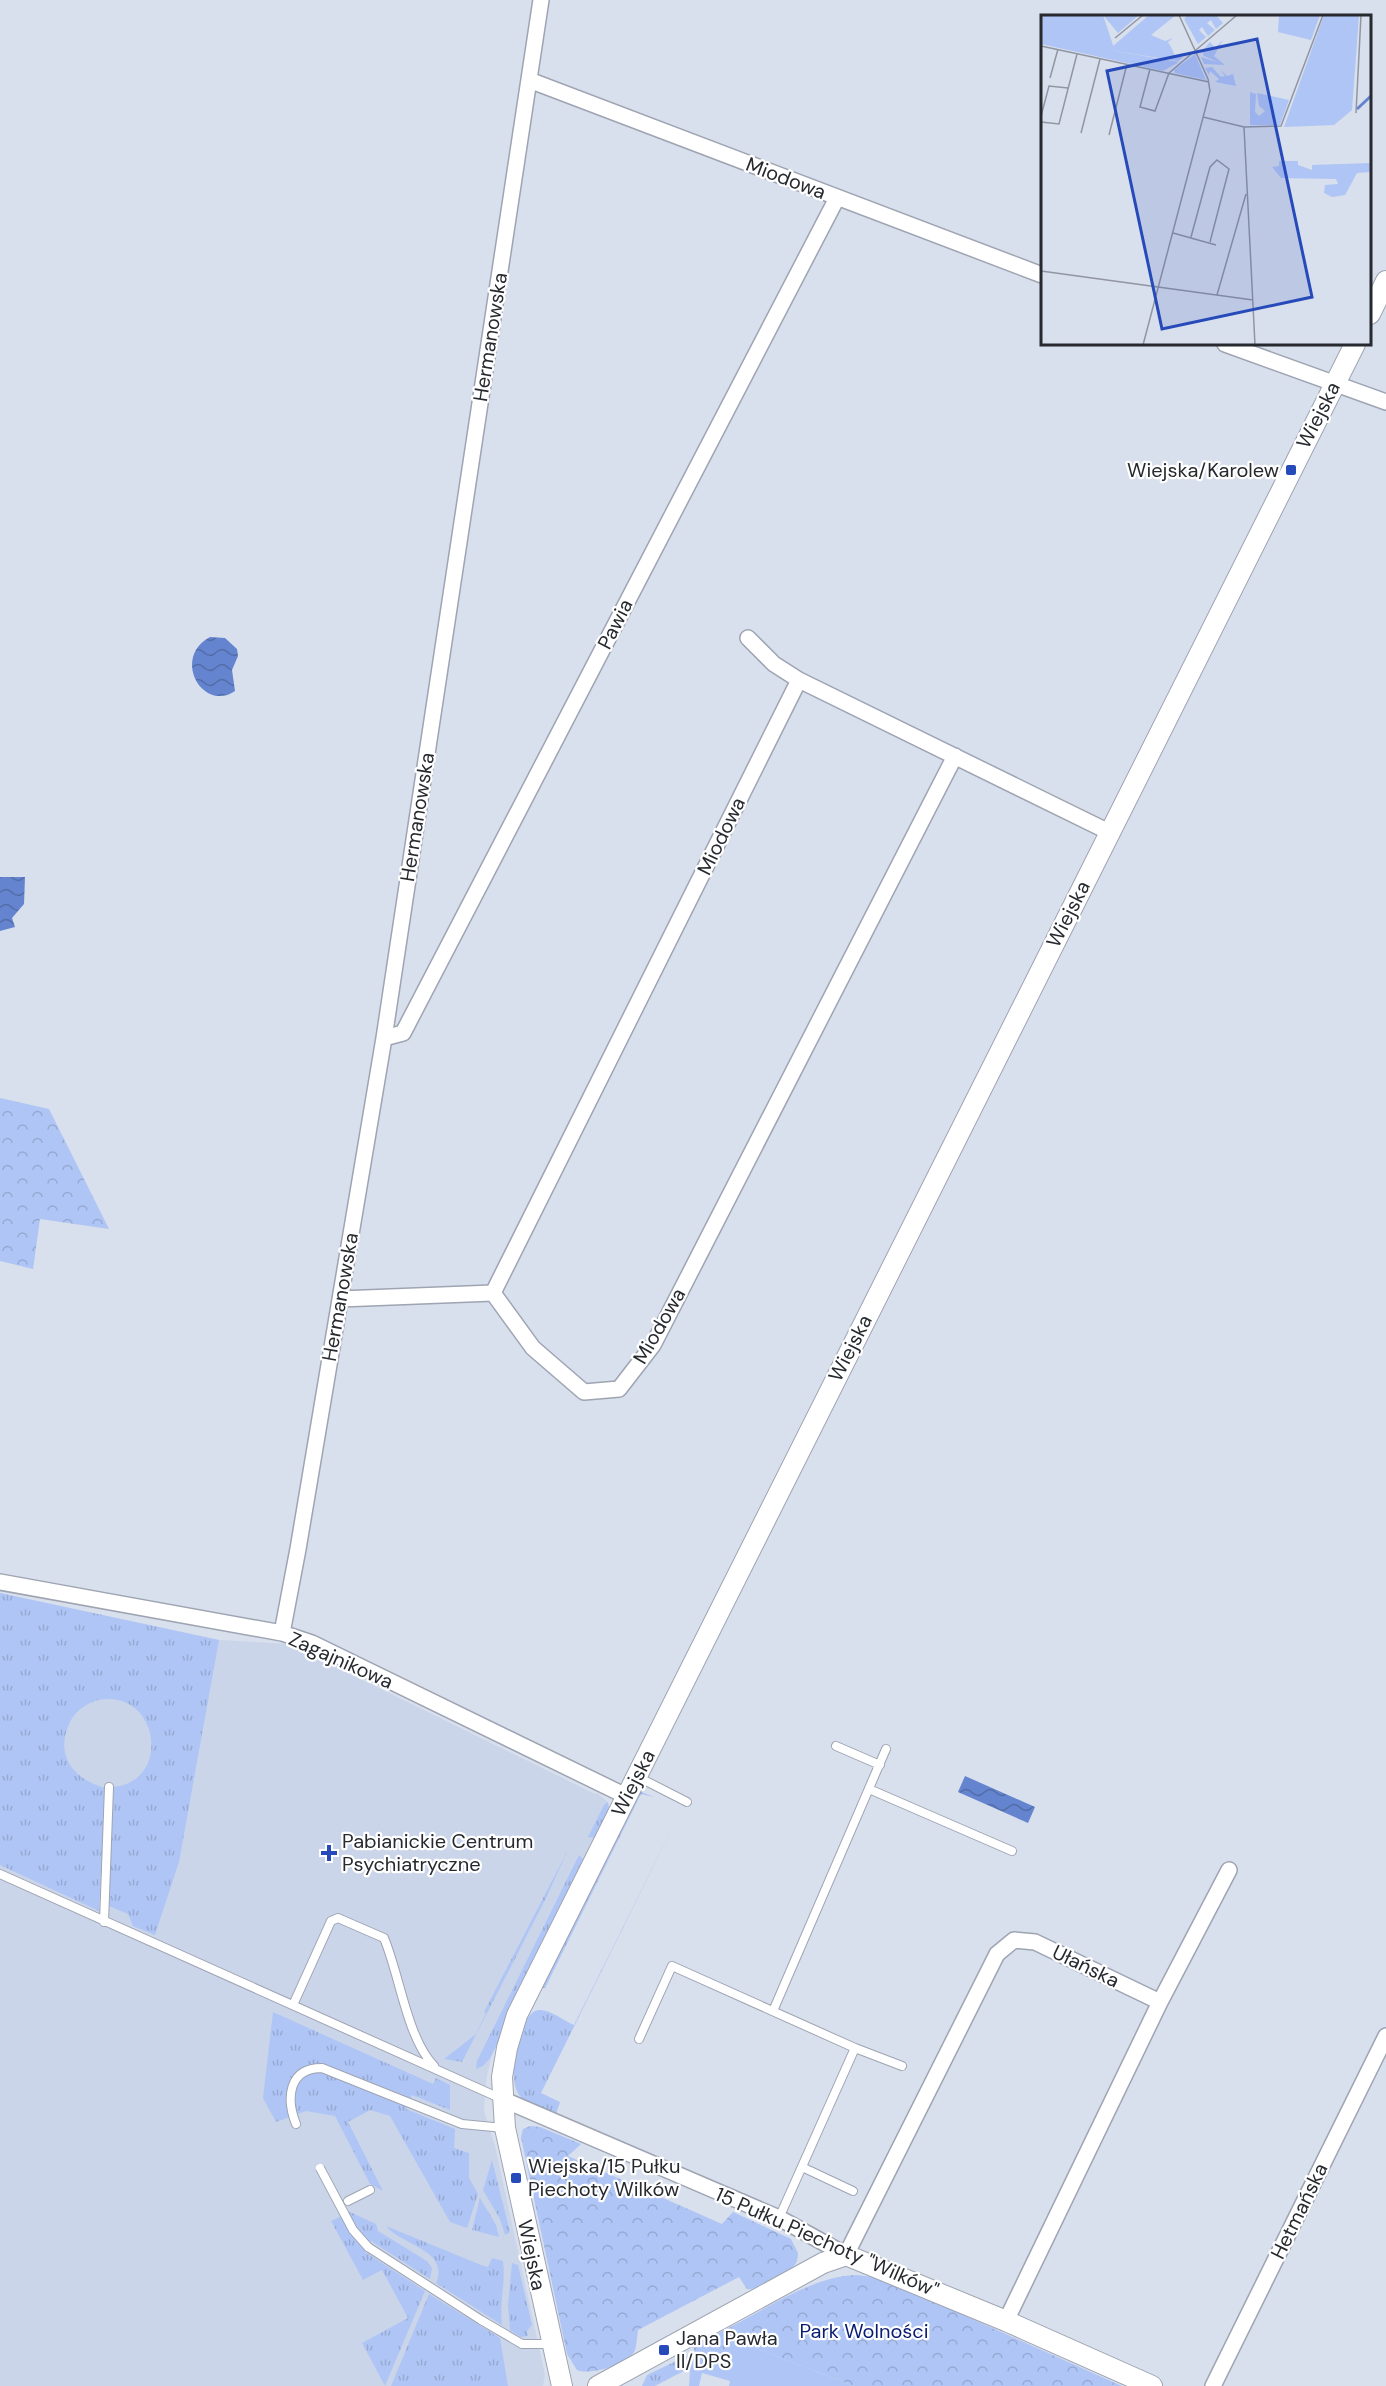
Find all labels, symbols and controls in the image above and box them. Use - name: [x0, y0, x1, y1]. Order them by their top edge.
- inset map: [1041, 15, 1371, 345]
- street label: Miodowa: [742, 151, 830, 205]
- street label: Hermanowska: [467, 271, 513, 403]
- street label: Wiejska: [1290, 377, 1346, 453]
- place label: Wiejska/Karolew: [1127, 457, 1279, 483]
- marker: Wiejska/Karolew: [1284, 463, 1298, 477]
- street label: Pawia: [591, 595, 639, 653]
- street label: Hermanowska: [394, 751, 440, 883]
- street label: Miodowa: [691, 793, 751, 879]
- street label: Wiejska: [1040, 876, 1096, 952]
- street label: Hermanowska: [316, 1231, 364, 1363]
- street label: Miodowa: [627, 1283, 691, 1369]
- street label: Wiejska: [822, 1310, 878, 1386]
- street label: Zagajnikowa: [285, 1625, 397, 1695]
- street label: Wiejska: [605, 1745, 661, 1821]
- place label: Pabianickie Centrum Psychiatryczne: [342, 1828, 533, 1877]
- marker: Pabianickie Centrum Psychiatryczne: [320, 1844, 338, 1862]
- street label: Ułańska: [1048, 1939, 1124, 1993]
- place label: Wiejska/15 Pułku Piechoty Wilków: [528, 2153, 681, 2202]
- street label: Hetmańska: [1265, 2159, 1333, 2263]
- marker: Wiejska/15 Pułku Piechoty Wilków: [509, 2171, 523, 2185]
- street label: 15 Pułku Piechoty "Wilków": [711, 2181, 943, 2303]
- street label: Wiejska: [512, 2217, 552, 2293]
- park label: Park Wolności: [799, 2318, 929, 2344]
- place label: Jana Pawła II/DPS: [676, 2325, 778, 2374]
- marker: Jana Pawła II/DPS: [657, 2343, 671, 2357]

